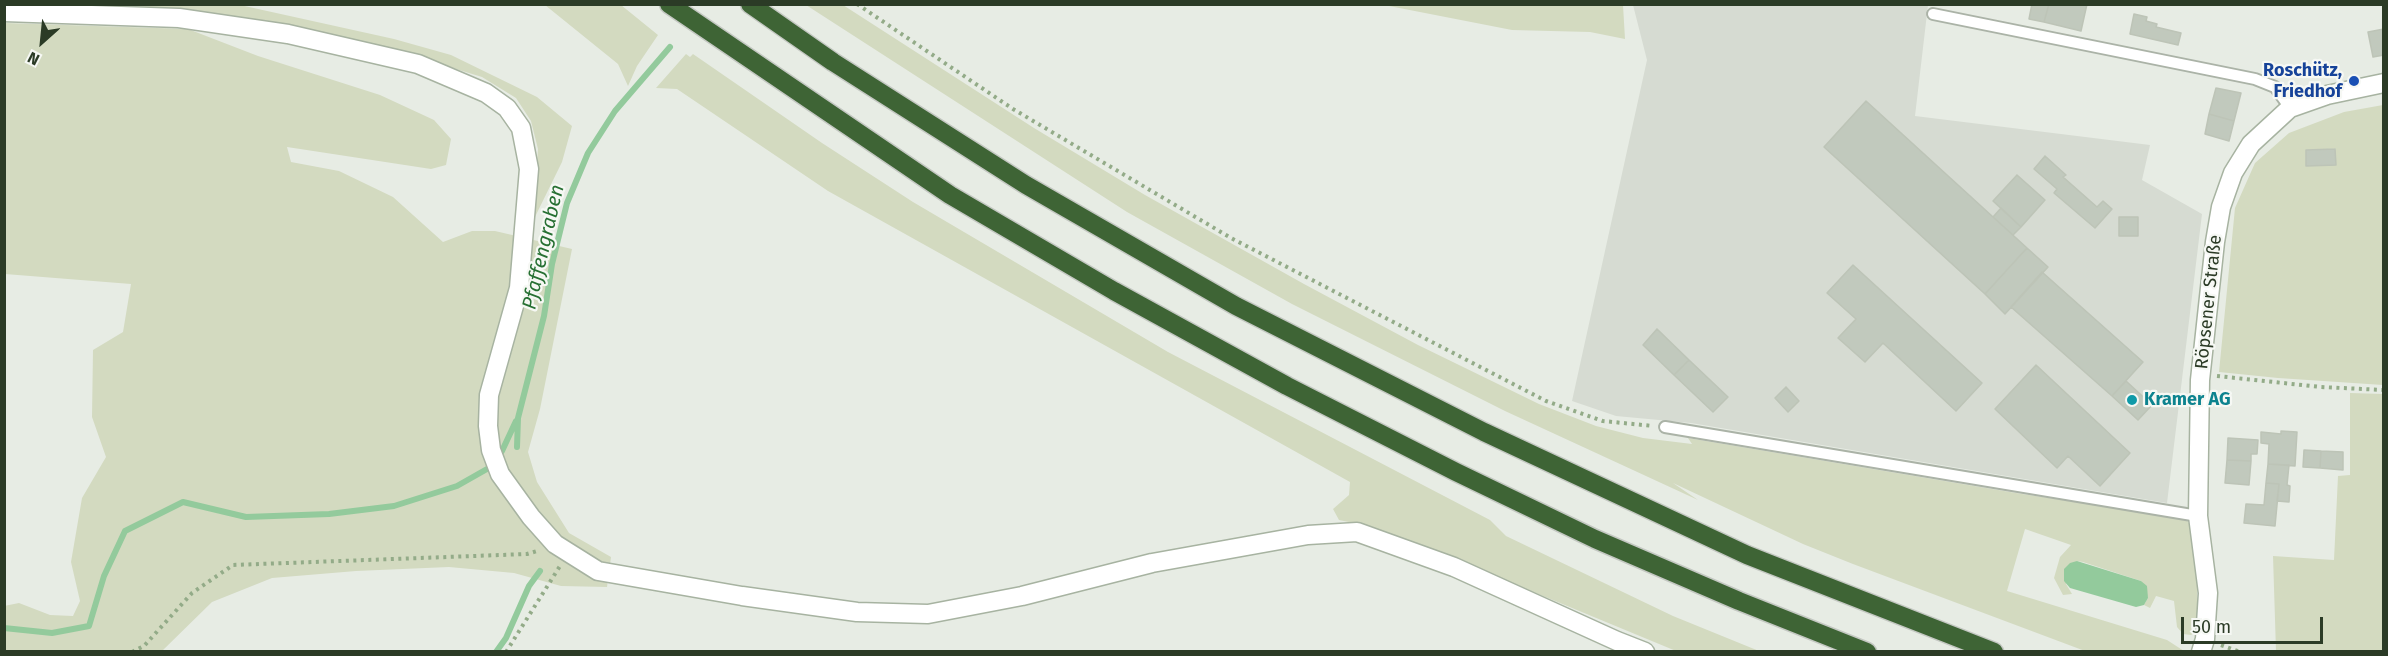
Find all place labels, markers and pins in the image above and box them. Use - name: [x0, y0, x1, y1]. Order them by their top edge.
- place label: Roschütz, Friedhof: [2263, 60, 2342, 103]
- marker: Roschütz, Friedhof: [2347, 74, 2361, 88]
- place label: Kramer AG: [2144, 389, 2231, 411]
- marker: Kramer AG: [2125, 393, 2139, 407]

